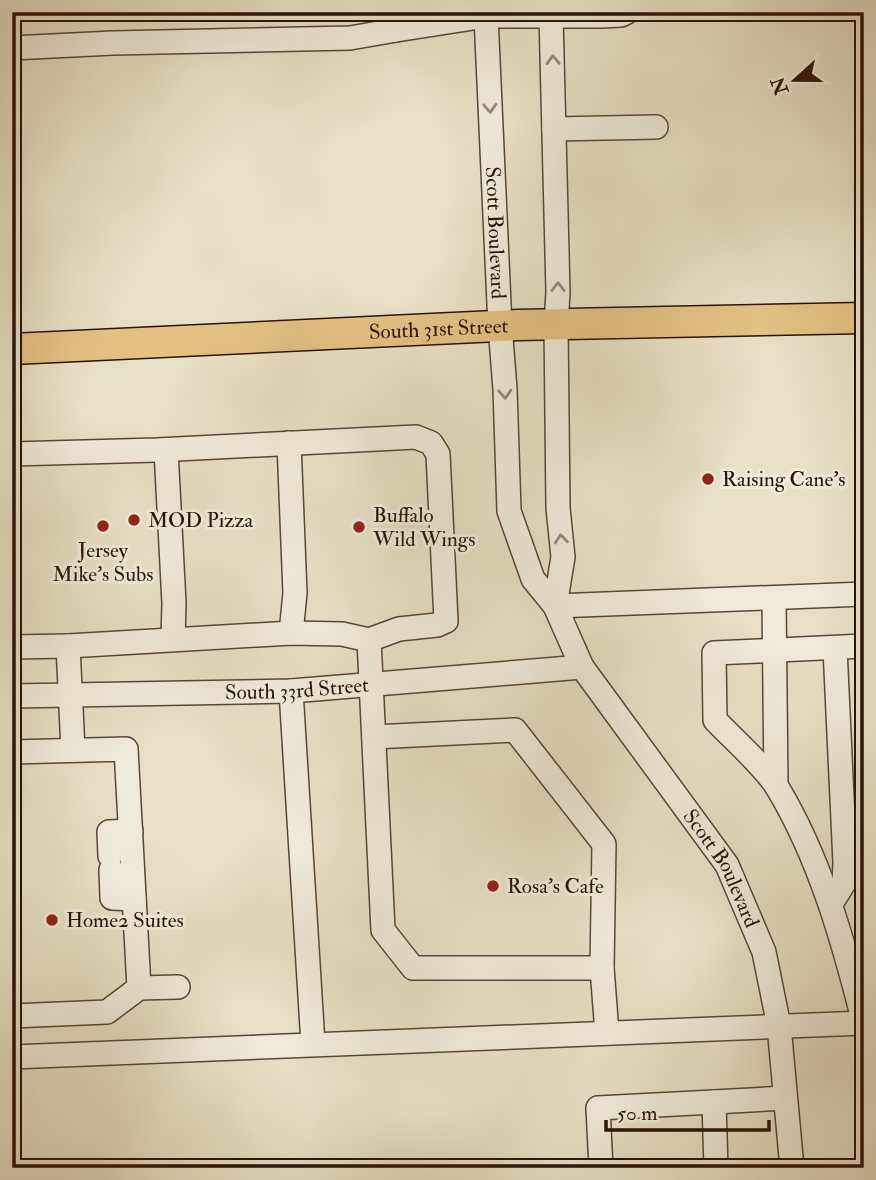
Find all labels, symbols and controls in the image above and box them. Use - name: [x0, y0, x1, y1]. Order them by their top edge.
- north arrow: [760, 46, 830, 116]
- one-way arrow: [545, 54, 560, 65]
- text: N: [765, 73, 795, 99]
- one-way arrow: [482, 103, 497, 114]
- street label: Scott Boulevard: [479, 166, 512, 300]
- one-way arrow: [550, 281, 566, 292]
- street label: South 31st Street: [368, 312, 509, 346]
- one-way arrow: [498, 389, 513, 400]
- place label: Raising Cane's: [722, 466, 845, 493]
- marker: Raising Cane's: [700, 471, 716, 487]
- place label: Buffalo Wild Wings: [372, 502, 475, 553]
- place label: MOD Pizza: [148, 507, 254, 534]
- marker: MOD Pizza: [126, 512, 142, 528]
- marker: Jersey Mike's Subs: [95, 518, 111, 534]
- marker: Buffalo Wild Wings: [351, 519, 367, 535]
- one-way arrow: [554, 533, 569, 544]
- place label: Jersey Mike's Subs: [53, 537, 153, 588]
- street label: South 33rd Street: [225, 671, 370, 706]
- street label: Scott Boulevard: [677, 804, 766, 932]
- place label: Rosa's Cafe: [507, 873, 604, 900]
- marker: Rosa's Cafe: [485, 878, 501, 894]
- place label: Home2 Suites: [66, 907, 184, 934]
- marker: Home2 Suites: [44, 912, 60, 928]
- scale bar: [606, 1089, 769, 1133]
- text: 50 m: [617, 1100, 658, 1127]

